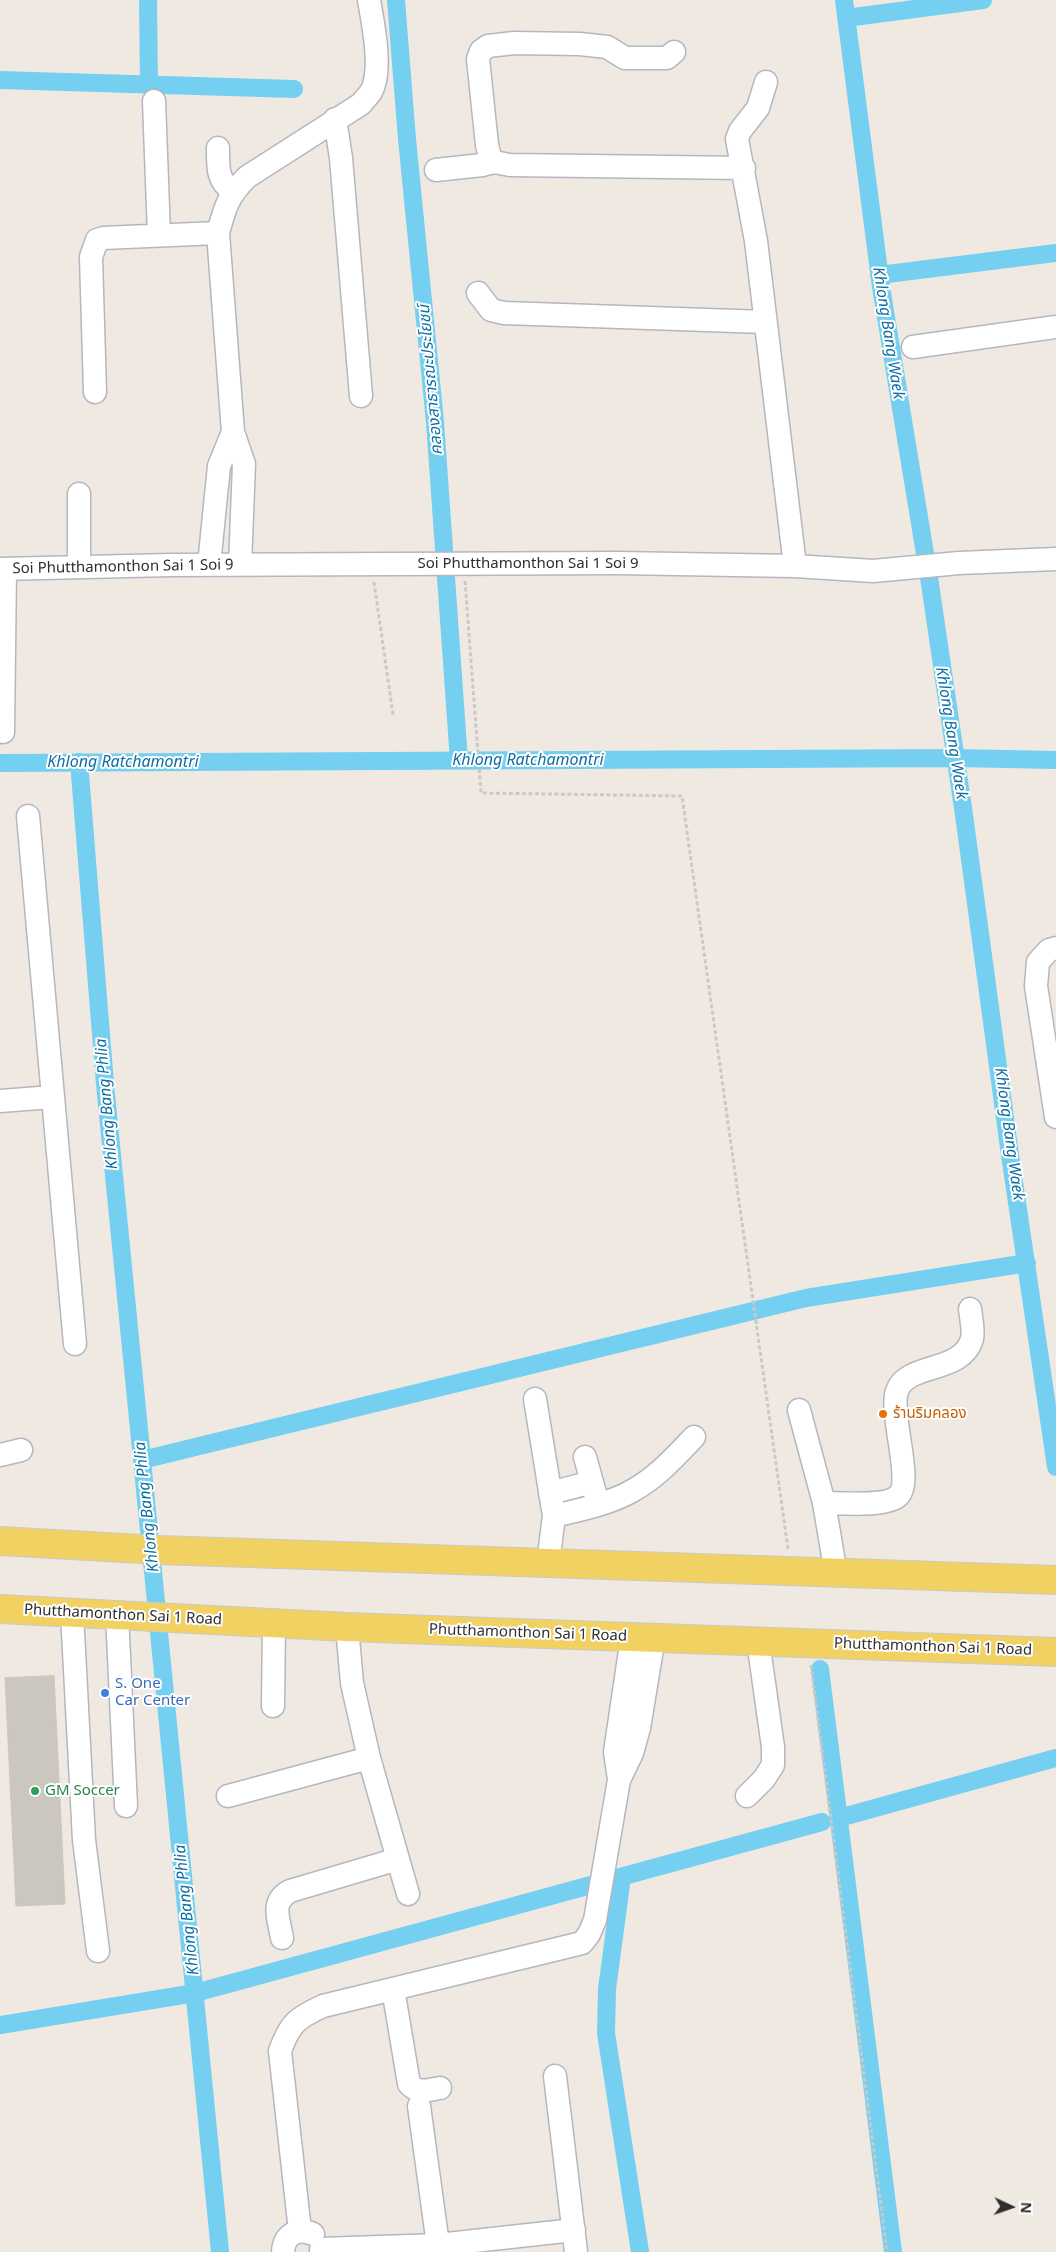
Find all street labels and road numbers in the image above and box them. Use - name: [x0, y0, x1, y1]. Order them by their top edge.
- street label: Soi Phutthamonthon Sai 1 Soi 9: [417, 555, 639, 573]
- street label: Soi Phutthamonthon Sai 1 Soi 9: [12, 556, 234, 578]
- street label: Phutthamonthon Sai 1 Road: [23, 1601, 223, 1629]
- street label: Phutthamonthon Sai 1 Road: [429, 1621, 627, 1645]
- street label: Phutthamonthon Sai 1 Road: [834, 1635, 1032, 1659]

